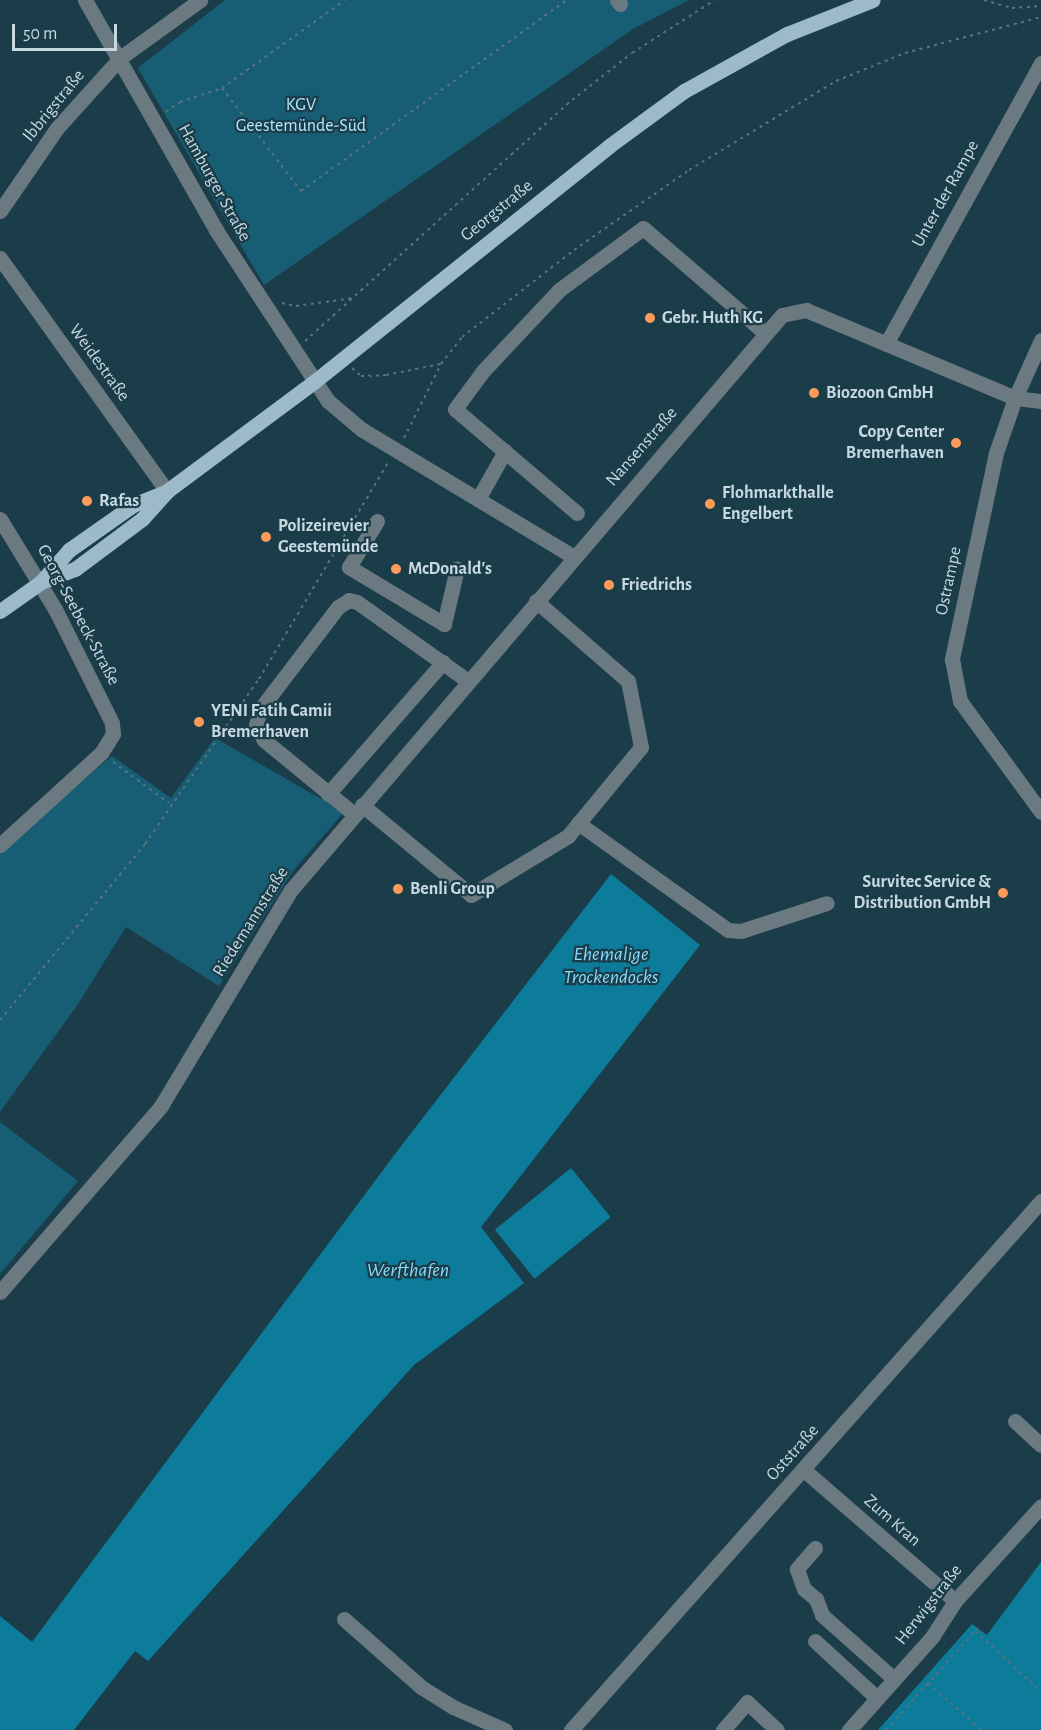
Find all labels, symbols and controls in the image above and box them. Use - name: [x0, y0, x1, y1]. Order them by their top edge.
- scale bar: [15, 12, 120, 50]
- text: 50 m: [23, 25, 57, 43]
- street label: Ibbrigstraße: [18, 66, 90, 146]
- park label: KGV Geestemünde-Süd: [236, 95, 366, 138]
- street label: Hamburger Straße: [173, 121, 255, 245]
- street label: Unter der Rampe: [908, 137, 984, 251]
- street label: Georgstraße: [457, 175, 537, 247]
- place label: Gebr. Huth KG: [662, 307, 763, 329]
- marker: Gebr. Huth KG: [643, 311, 657, 325]
- street label: Weidestraße: [64, 320, 134, 406]
- place label: Biozoon GmbH: [826, 382, 934, 404]
- marker: Biozoon GmbH: [807, 386, 821, 400]
- street label: Nansenstraße: [602, 403, 682, 491]
- place label: Copy Center Bremerhaven: [846, 422, 944, 464]
- marker: Copy Center Bremerhaven: [949, 436, 963, 450]
- place label: Flohmarkthalle Engelbert: [722, 483, 834, 526]
- place label: Rafas: [99, 490, 139, 512]
- marker: Rafas: [80, 494, 94, 508]
- marker: Flohmarkthalle Engelbert: [703, 497, 717, 511]
- place label: Polizeirevier Geestemünde: [278, 516, 378, 558]
- marker: Polizeirevier Geestemünde: [259, 530, 273, 544]
- street label: Georg-Seebeck-Straße: [32, 541, 124, 689]
- street label: Ostrampe: [931, 545, 967, 617]
- place label: McDonald's: [408, 558, 492, 580]
- marker: McDonald's: [389, 562, 403, 576]
- place label: Friedrichs: [621, 574, 692, 596]
- marker: Friedrichs: [602, 578, 616, 592]
- place label: YENI Fatih Camii Bremerhaven: [211, 701, 332, 744]
- marker: YENI Fatih Camii Bremerhaven: [192, 715, 206, 729]
- street label: Riedemannstraße: [209, 863, 293, 981]
- place label: Survitec Service & Distribution GmbH: [853, 872, 991, 914]
- place label: Benli Group: [410, 878, 495, 900]
- marker: Benli Group: [391, 882, 405, 896]
- marker: Survitec Service & Distribution GmbH: [996, 886, 1010, 900]
- water label: Ehemalige Trockendocks: [564, 942, 658, 989]
- water label: Werfthafen: [367, 1258, 449, 1282]
- street label: Oststraße: [762, 1420, 824, 1486]
- street label: Zum Kran: [859, 1490, 925, 1552]
- street label: Herwigstraße: [891, 1560, 967, 1650]

